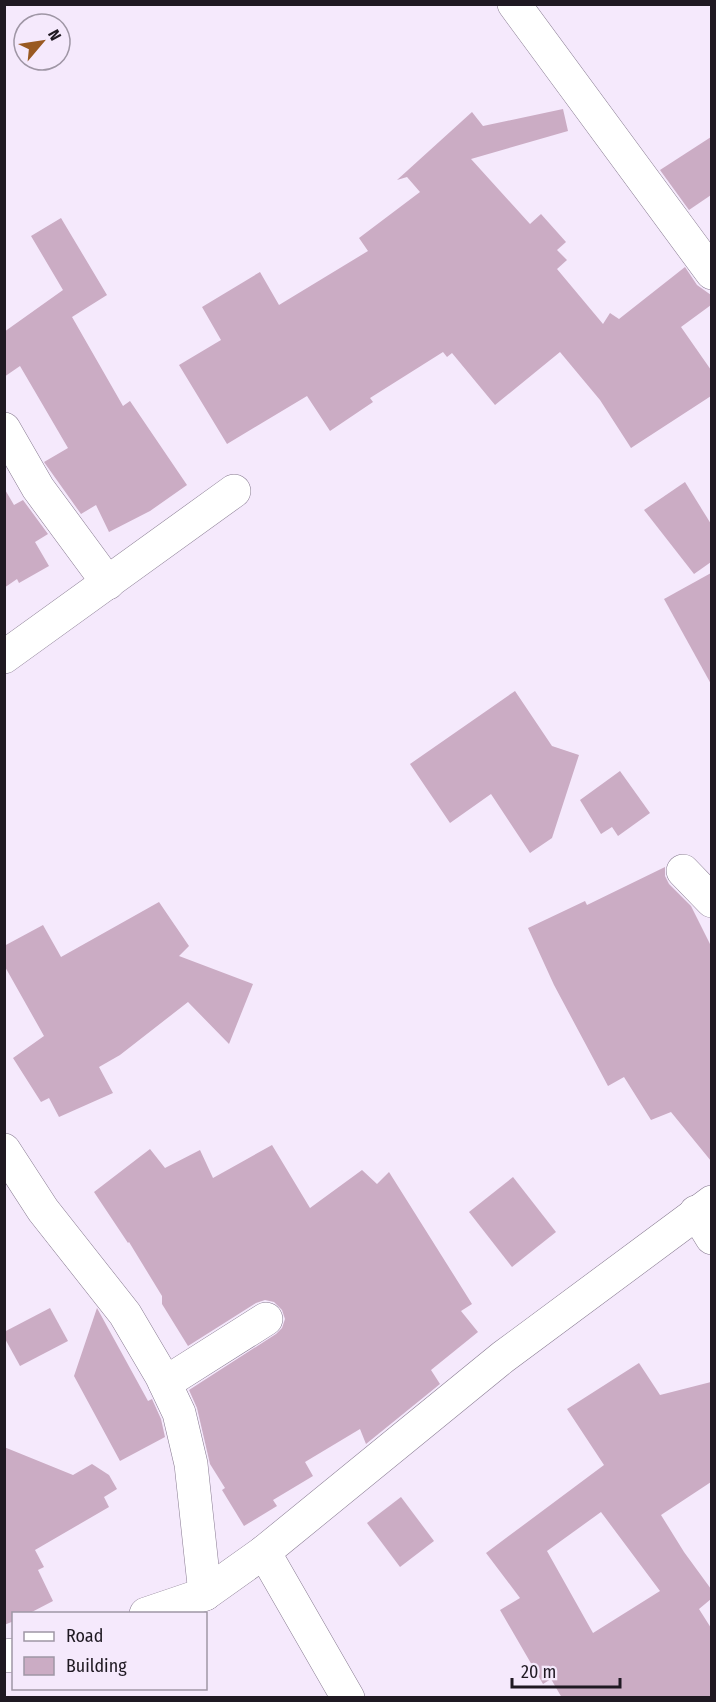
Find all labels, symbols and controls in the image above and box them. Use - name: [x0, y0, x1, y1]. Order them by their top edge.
- north arrow: [12, 12, 72, 72]
- text: N: [44, 26, 65, 44]
- legend: [12, 1612, 207, 1690]
- text: Road: [66, 1625, 103, 1647]
- scale bar: [512, 1651, 620, 1689]
- text: Building: [66, 1655, 127, 1677]
- text: 20 m: [521, 1661, 556, 1683]

